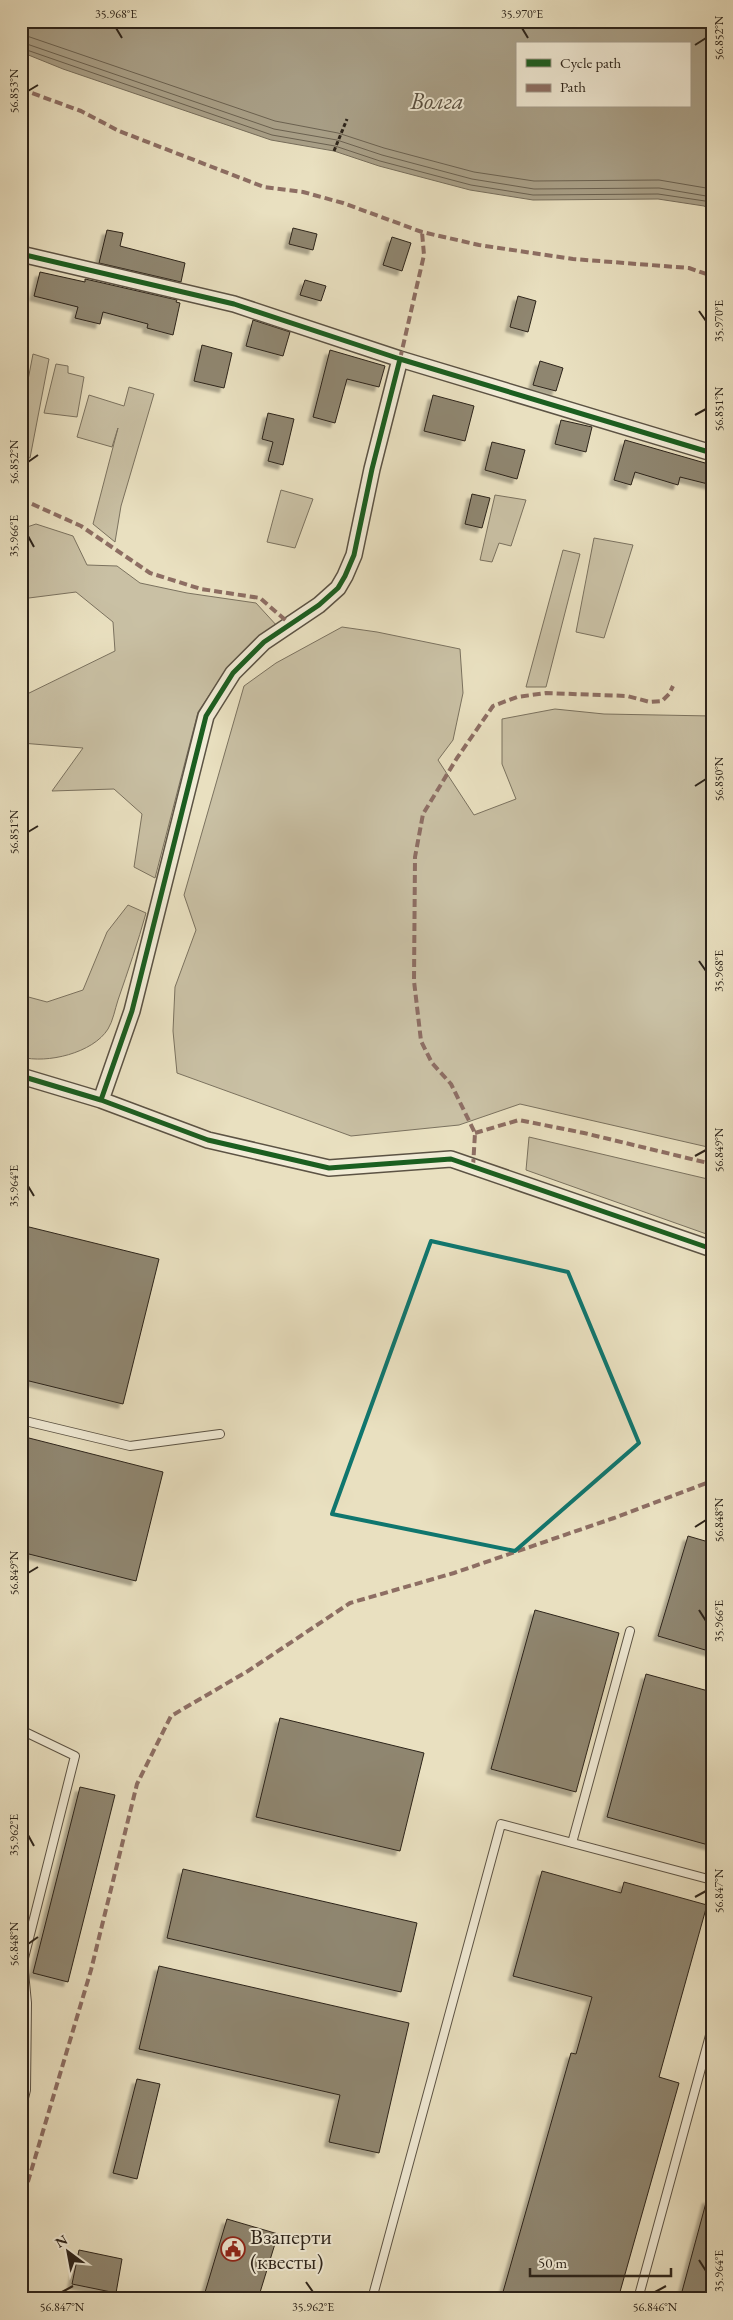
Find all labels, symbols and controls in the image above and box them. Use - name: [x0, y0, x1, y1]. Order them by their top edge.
- text: 35.968°E: [95, 6, 137, 22]
- text: 35.970°E: [501, 6, 543, 22]
- text: 56.852°N: [711, 15, 727, 60]
- legend: [516, 42, 690, 108]
- text: Cycle path: [560, 53, 622, 72]
- text: 56.853°N: [6, 68, 22, 113]
- text: Path: [560, 77, 586, 96]
- water label: Волга: [409, 85, 464, 116]
- text: 35.970°E: [711, 300, 727, 342]
- text: 56.851°N: [711, 386, 727, 431]
- text: 56.852°N: [6, 439, 22, 484]
- text: 35.966°E: [6, 515, 22, 557]
- text: 56.850°N: [711, 756, 727, 801]
- text: 56.851°N: [6, 809, 22, 854]
- text: 35.968°E: [711, 950, 727, 992]
- text: 56.849°N: [711, 1127, 727, 1172]
- text: 35.964°E: [6, 1165, 22, 1207]
- text: 56.848°N: [711, 1497, 727, 1542]
- text: 56.849°N: [6, 1550, 22, 1595]
- text: 35.966°E: [711, 1600, 727, 1642]
- text: 35.962°E: [6, 1814, 22, 1856]
- text: 56.847°N: [711, 1868, 727, 1913]
- text: 56.848°N: [6, 1921, 22, 1966]
- place label: Взаперти (квесты): [250, 2222, 332, 2276]
- north arrow: [42, 2228, 92, 2278]
- text: N: [52, 2230, 71, 2252]
- public building icon: Взаперти (квесты): [220, 2236, 246, 2262]
- scale bar: [530, 2245, 672, 2277]
- text: 35.964°E: [711, 2250, 727, 2292]
- text: 50 m: [538, 2253, 567, 2272]
- text: 56.847°N: [40, 2299, 85, 2315]
- text: 35.962°E: [292, 2299, 334, 2315]
- text: 56.846°N: [633, 2299, 678, 2315]

